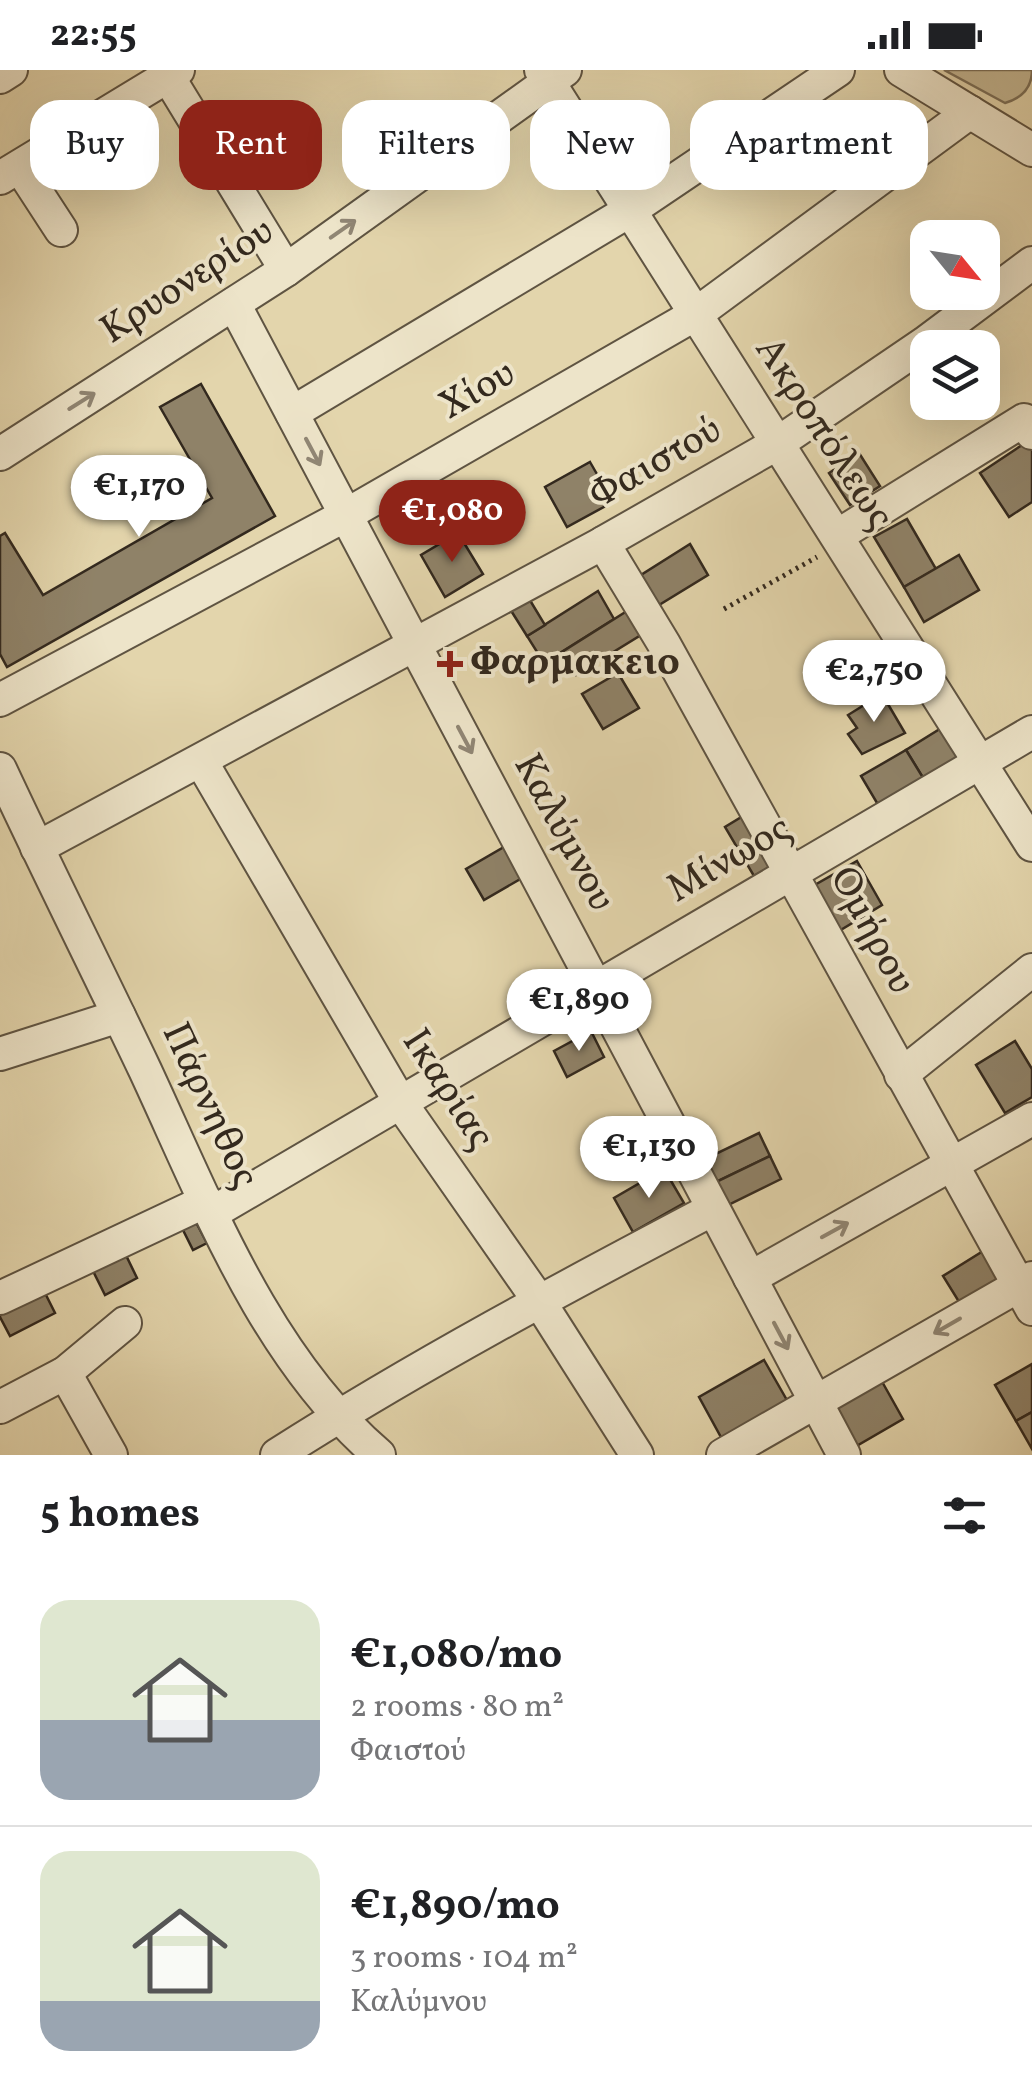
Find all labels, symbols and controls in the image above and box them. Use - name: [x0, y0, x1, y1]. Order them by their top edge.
- text: 22:55: [50, 9, 137, 62]
- chip: Buy: [30, 100, 159, 190]
- chip: Rent: [179, 100, 322, 190]
- chip: Filters: [342, 100, 510, 190]
- chip: New: [530, 100, 670, 190]
- chip: Apartment: [690, 100, 928, 190]
- street label: Κρυονερίου: [90, 205, 286, 359]
- one-way arrow: [329, 219, 357, 240]
- north arrow: [910, 220, 1000, 310]
- map controls: [910, 220, 1000, 420]
- street label: Ακροπόλεως: [740, 327, 906, 541]
- button: layers: [910, 330, 1000, 420]
- street label: Χίου: [430, 347, 526, 435]
- one-way arrow: [67, 391, 96, 412]
- street label: Φαιστού: [579, 404, 733, 524]
- one-way arrow: [304, 437, 323, 467]
- pin: €1,170: [58, 455, 220, 540]
- text: €1,170: [93, 465, 185, 509]
- pin: €1,080: [371, 480, 533, 565]
- text: €1,080: [401, 490, 503, 534]
- place label: Φαρμακειο: [470, 636, 680, 692]
- pin: €2,750: [793, 640, 955, 725]
- text: €2,750: [825, 650, 923, 694]
- marker: Φαρμακειο: [439, 653, 461, 675]
- one-way arrow: [456, 724, 475, 754]
- street label: Καλύμνου: [498, 744, 628, 922]
- street label: Μίνωος: [657, 802, 803, 918]
- street label: Ομήρου: [814, 857, 928, 1005]
- pin: €1,890: [498, 969, 660, 1054]
- text: €1,890: [529, 979, 629, 1023]
- street label: Πάρνηθος: [146, 1014, 272, 1198]
- street label: Ικαρίας: [387, 1018, 507, 1162]
- pin: €1,130: [568, 1116, 730, 1201]
- text: €1,130: [602, 1126, 696, 1170]
- one-way arrow: [820, 1220, 849, 1240]
- one-way arrow: [934, 1316, 962, 1336]
- one-way arrow: [772, 1321, 791, 1351]
- text: 5 homes: [40, 1486, 200, 1545]
- icon: filters: [937, 1488, 992, 1543]
- text: €1,080/mo: [350, 1627, 562, 1686]
- icon: home: [120, 1640, 240, 1760]
- text: 2 rooms · 80 m²: [350, 1686, 564, 1730]
- text: Φαιστού: [350, 1730, 466, 1774]
- text: €1,890/mo: [350, 1878, 560, 1937]
- icon: home: [120, 1891, 240, 2011]
- text: 3 rooms · 104 m²: [350, 1937, 578, 1981]
- text: Καλύμνου: [350, 1981, 487, 2025]

